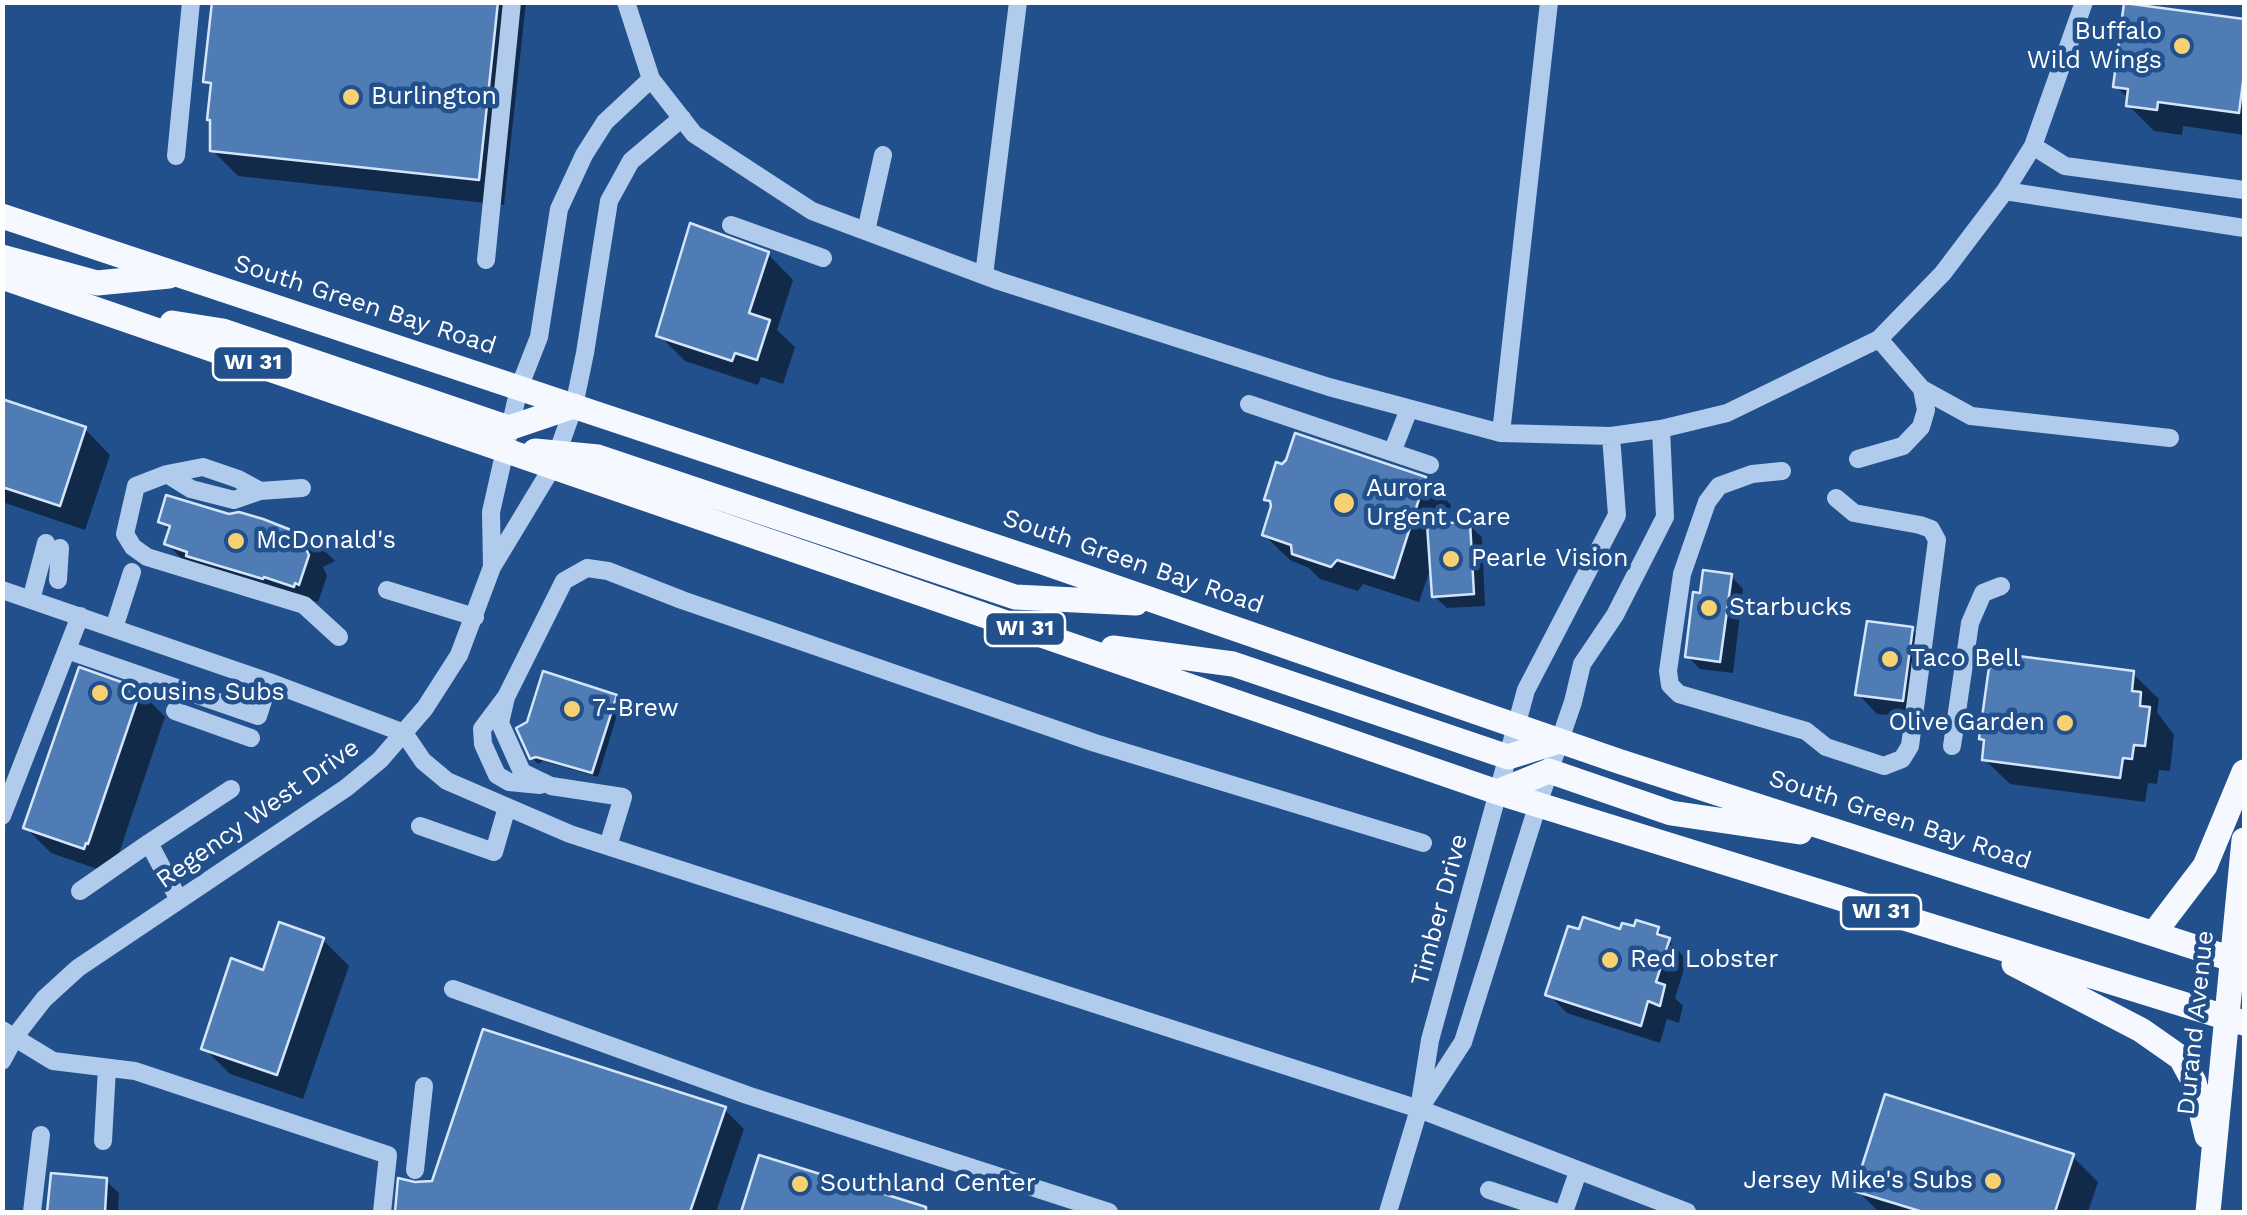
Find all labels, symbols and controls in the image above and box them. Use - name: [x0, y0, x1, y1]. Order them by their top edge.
- place label: Buffalo Wild Wings: [2027, 17, 2162, 76]
- marker: Buffalo Wild Wings: [2171, 35, 2193, 57]
- place label: Burlington: [371, 82, 497, 112]
- marker: Burlington: [340, 86, 362, 108]
- street label: South Green Bay Road: [230, 248, 500, 362]
- road number: WI 31: [213, 346, 293, 380]
- place label: Aurora Urgent Care: [1366, 474, 1511, 533]
- marker: Aurora Urgent Care: [1331, 490, 1357, 516]
- street label: South Green Bay Road: [999, 503, 1267, 621]
- place label: McDonald's: [256, 526, 396, 556]
- marker: McDonald's: [225, 530, 247, 552]
- place label: Pearle Vision: [1471, 544, 1629, 574]
- marker: Pearle Vision: [1440, 548, 1462, 570]
- place label: Starbucks: [1729, 593, 1852, 623]
- marker: Starbucks: [1698, 597, 1720, 619]
- road number: WI 31: [985, 612, 1065, 646]
- place label: Taco Bell: [1910, 644, 2020, 674]
- marker: Taco Bell: [1879, 648, 1901, 670]
- place label: Cousins Subs: [120, 678, 285, 708]
- marker: Cousins Subs: [89, 682, 111, 704]
- place label: 7-Brew: [592, 694, 679, 724]
- marker: 7-Brew: [561, 698, 583, 720]
- place label: Olive Garden: [1888, 708, 2045, 738]
- marker: Olive Garden: [2054, 712, 2076, 734]
- street label: Regency West Drive: [151, 733, 365, 895]
- street label: South Green Bay Road: [1765, 763, 2035, 877]
- street label: Timber Drive: [1405, 831, 1475, 989]
- road number: WI 31: [1841, 895, 1921, 929]
- street label: Durand Avenue: [2171, 929, 2221, 1117]
- place label: Red Lobster: [1630, 945, 1778, 975]
- marker: Red Lobster: [1599, 949, 1621, 971]
- place label: Jersey Mike's Subs: [1743, 1166, 1973, 1196]
- place label: Southland Center: [820, 1169, 1036, 1199]
- marker: Jersey Mike's Subs: [1982, 1170, 2004, 1192]
- marker: Southland Center: [789, 1173, 811, 1195]

